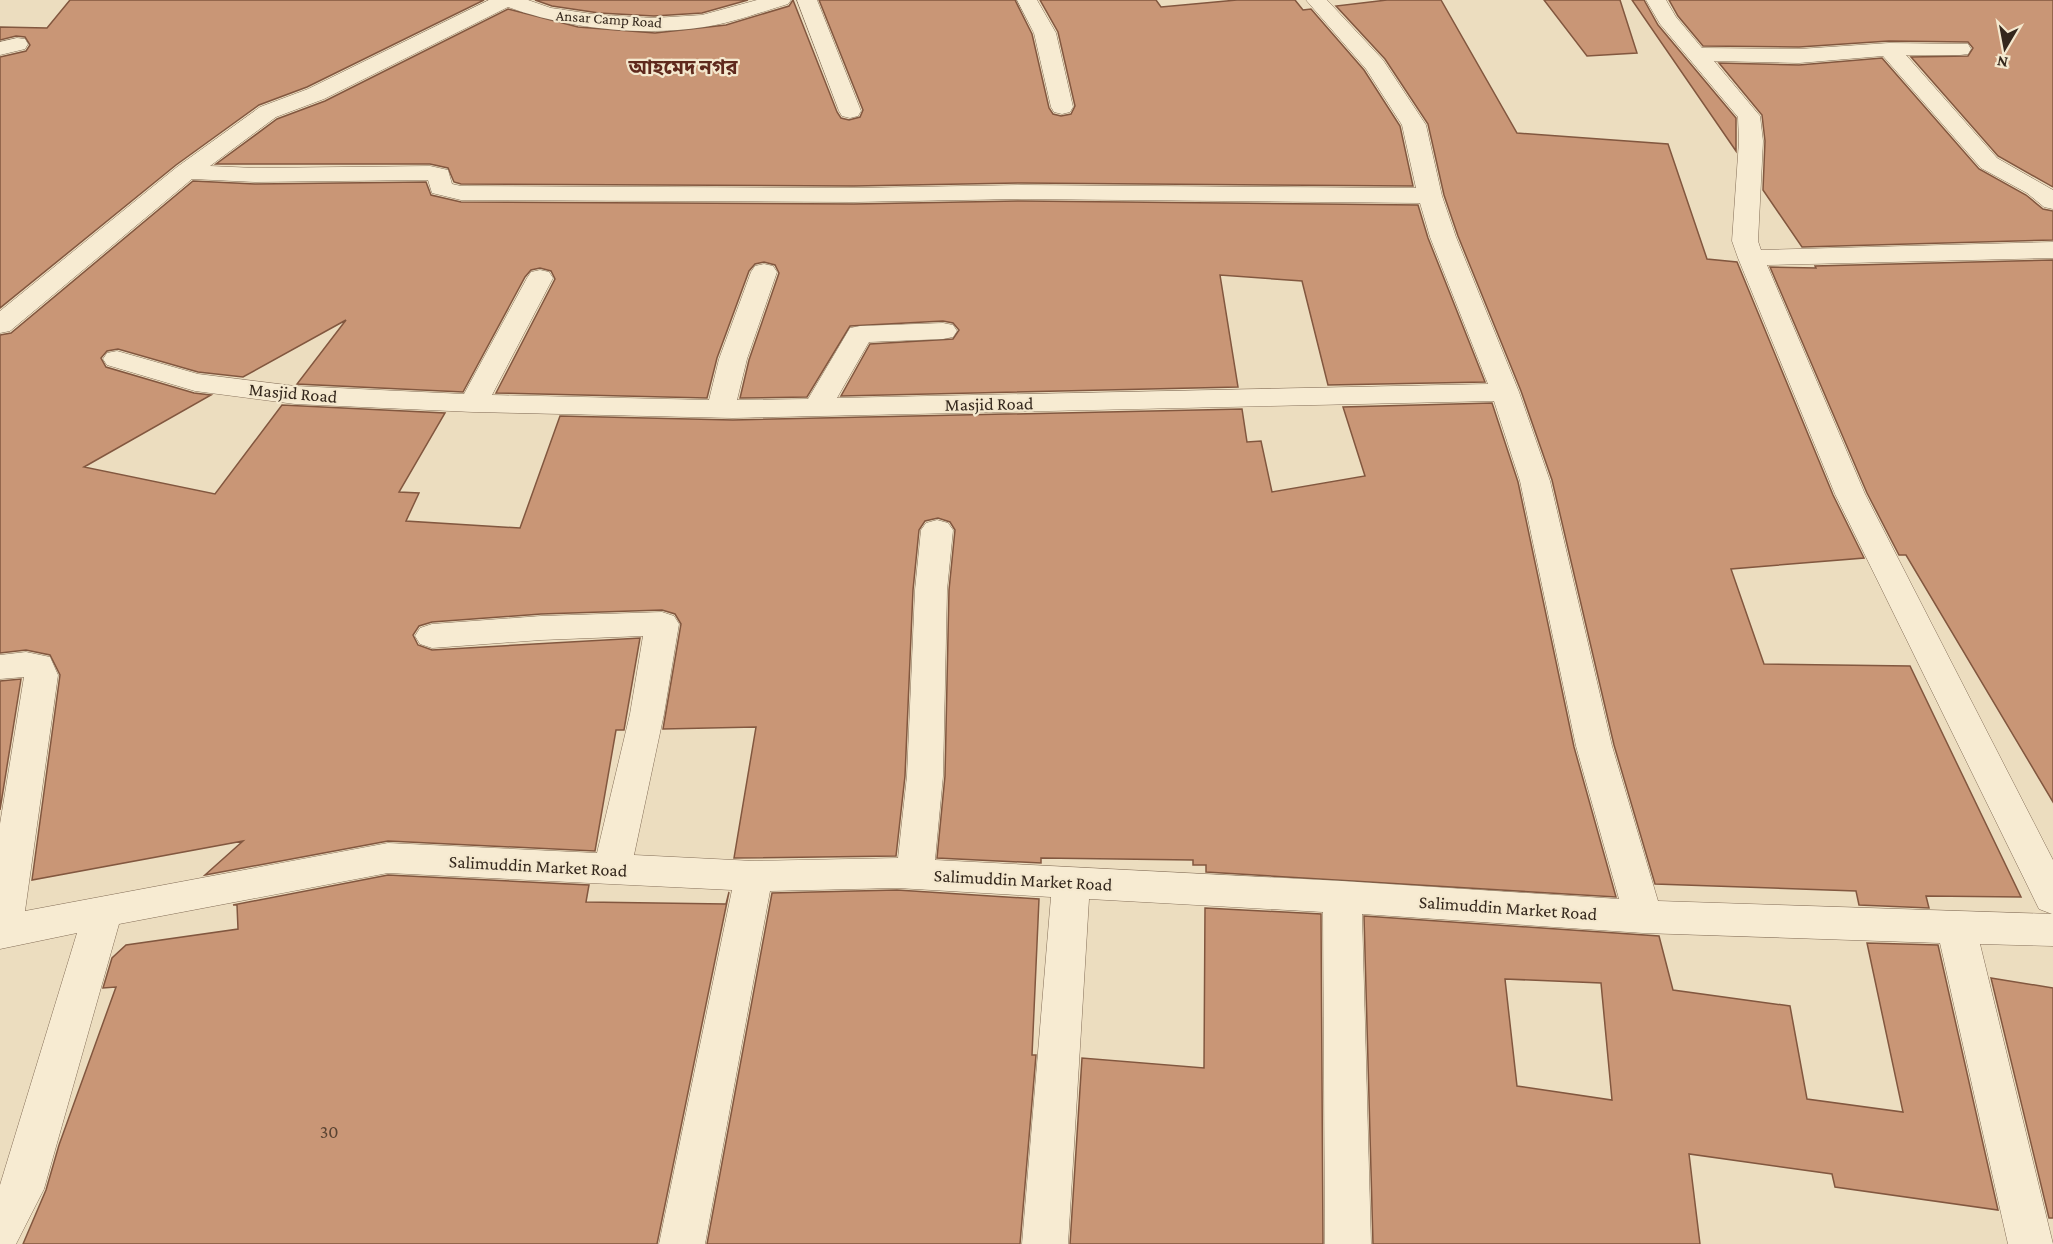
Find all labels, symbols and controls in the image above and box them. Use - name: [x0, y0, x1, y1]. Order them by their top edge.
- street label: Ansar Camp Road: [555, 7, 663, 32]
- north arrow: [1975, 18, 2035, 78]
- text: N: [1996, 53, 2009, 72]
- district label: আহমেদ নগর: [628, 56, 738, 78]
- street label: Masjid Road: [248, 379, 339, 408]
- street label: Masjid Road: [944, 393, 1034, 416]
- street label: Salimuddin Market Road: [448, 851, 628, 881]
- street label: Salimuddin Market Road: [933, 865, 1113, 895]
- street label: Salimuddin Market Road: [1418, 892, 1598, 924]
- house number: 30: [320, 1122, 338, 1142]

